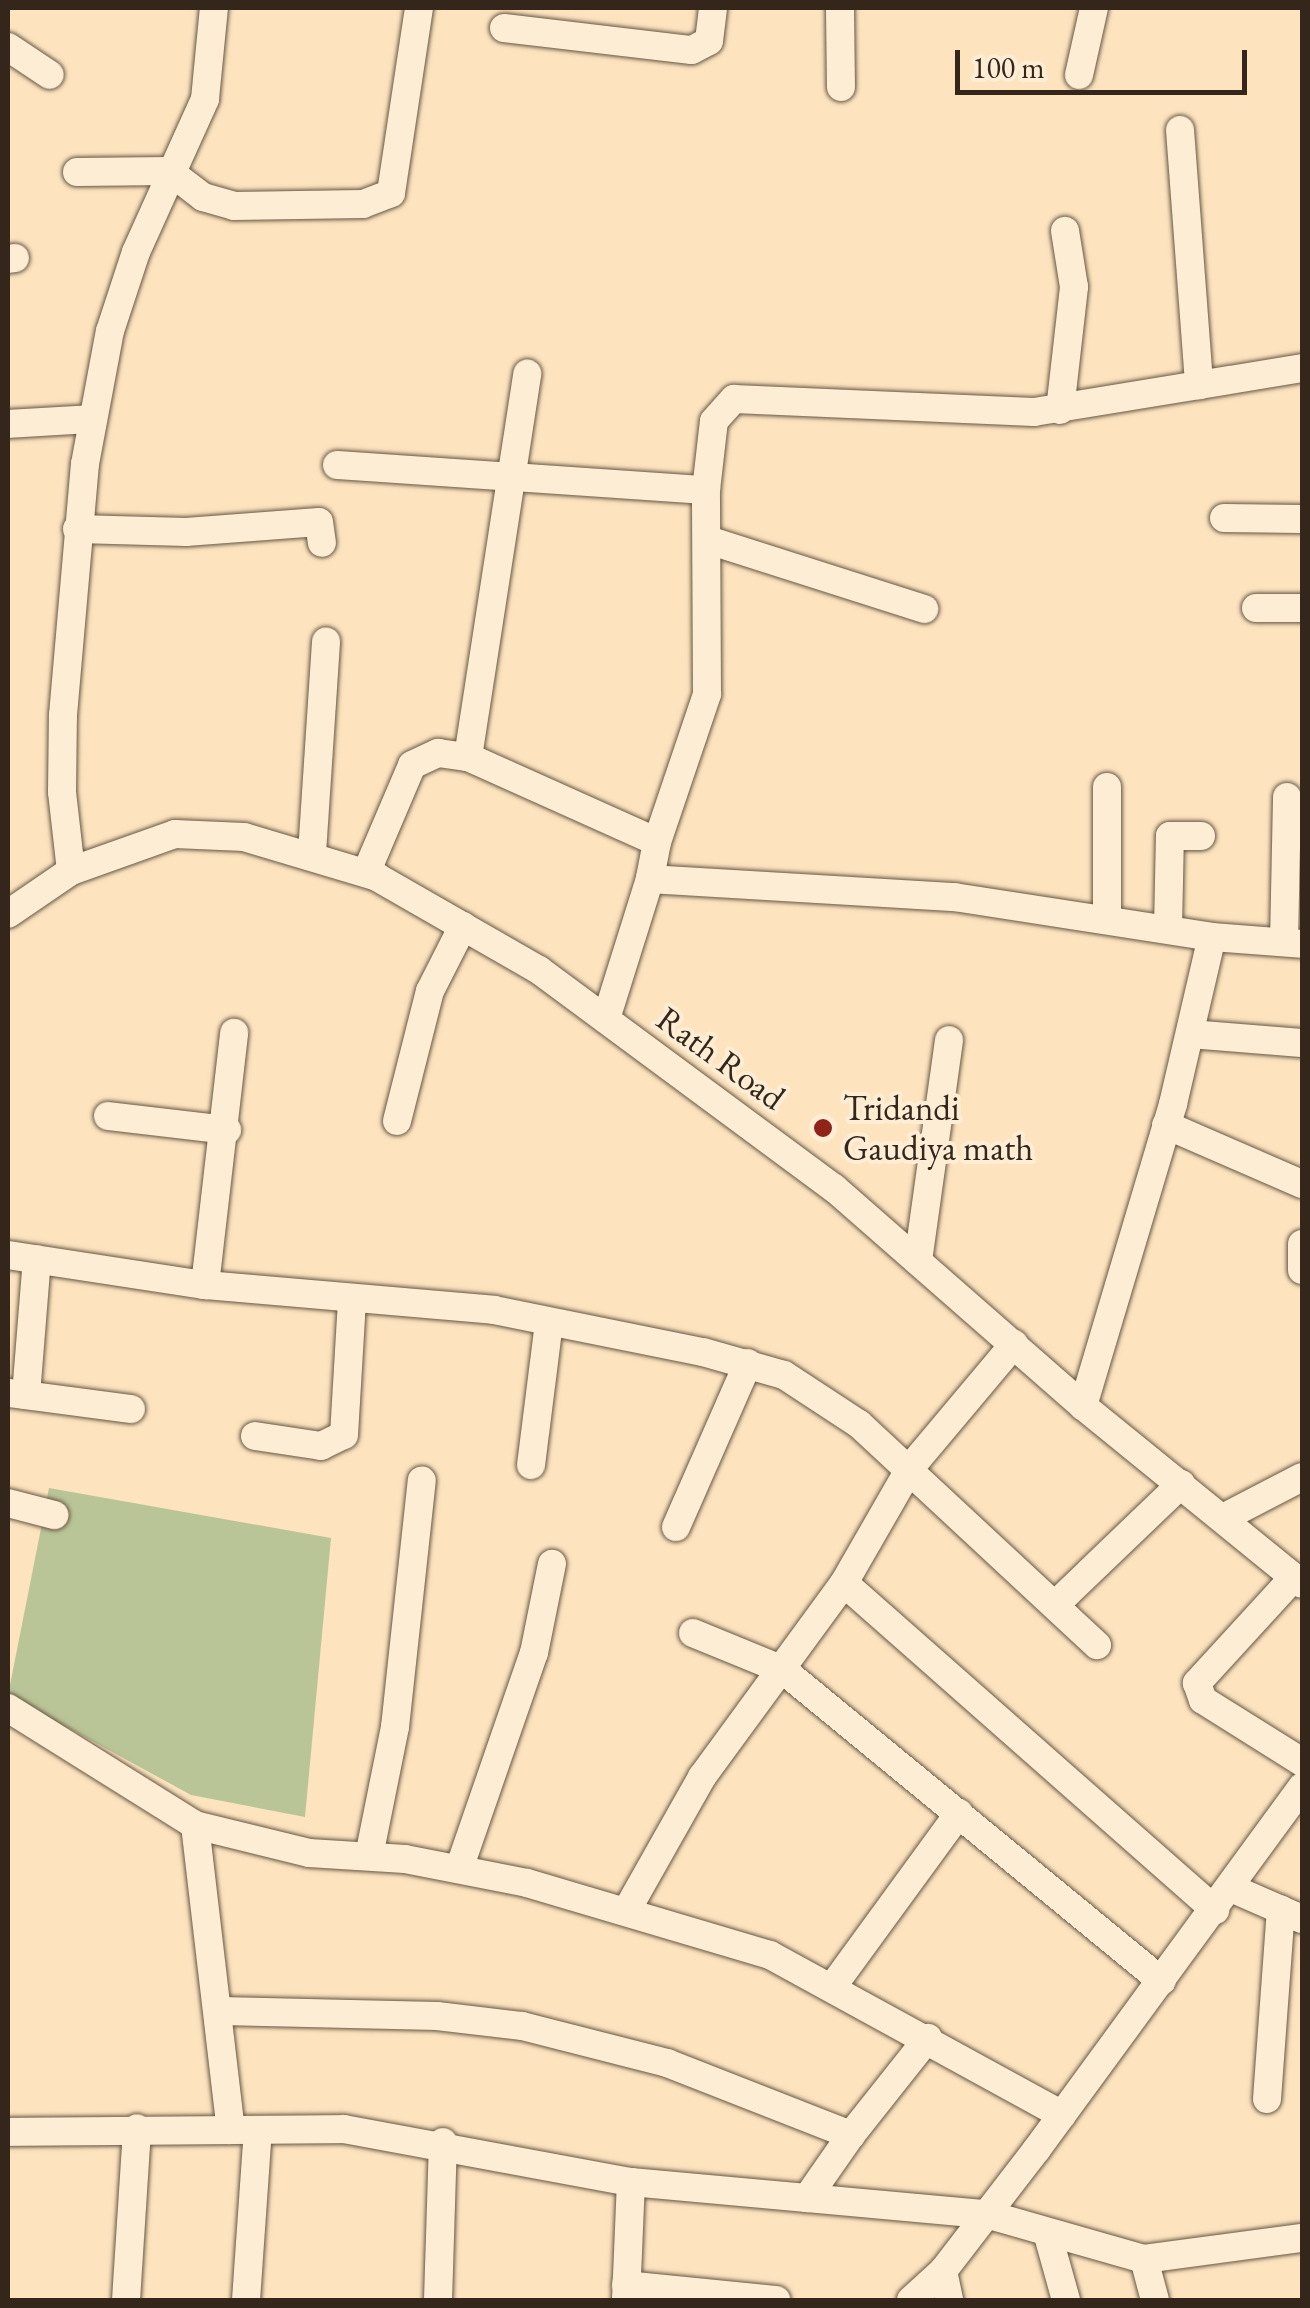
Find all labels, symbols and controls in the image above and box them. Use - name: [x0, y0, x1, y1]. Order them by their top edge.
- scale bar: [960, 30, 1252, 92]
- text: 100 m: [972, 48, 1045, 87]
- street label: Rath Road: [649, 997, 793, 1119]
- place label: Tridandi Gaudiya math: [843, 1087, 1033, 1169]
- marker: Tridandi Gaudiya math: [812, 1117, 834, 1139]

